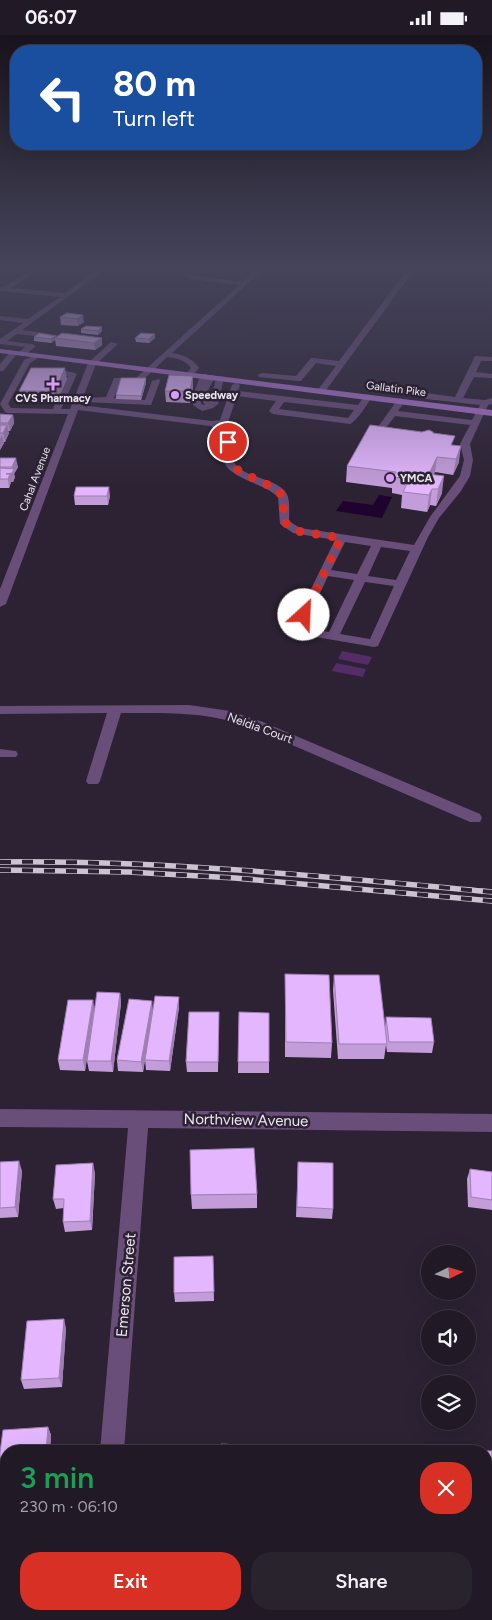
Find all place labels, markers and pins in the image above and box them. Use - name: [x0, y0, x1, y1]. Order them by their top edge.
- marker: CVS Pharmacy: [47, 378, 59, 390]
- marker: Speedway: [169, 389, 181, 401]
- place label: Speedway: [185, 389, 239, 402]
- place label: CVS Pharmacy: [15, 392, 92, 405]
- pin: [207, 421, 249, 463]
- marker: YMCA: [384, 472, 396, 484]
- place label: YMCA: [400, 472, 433, 485]

